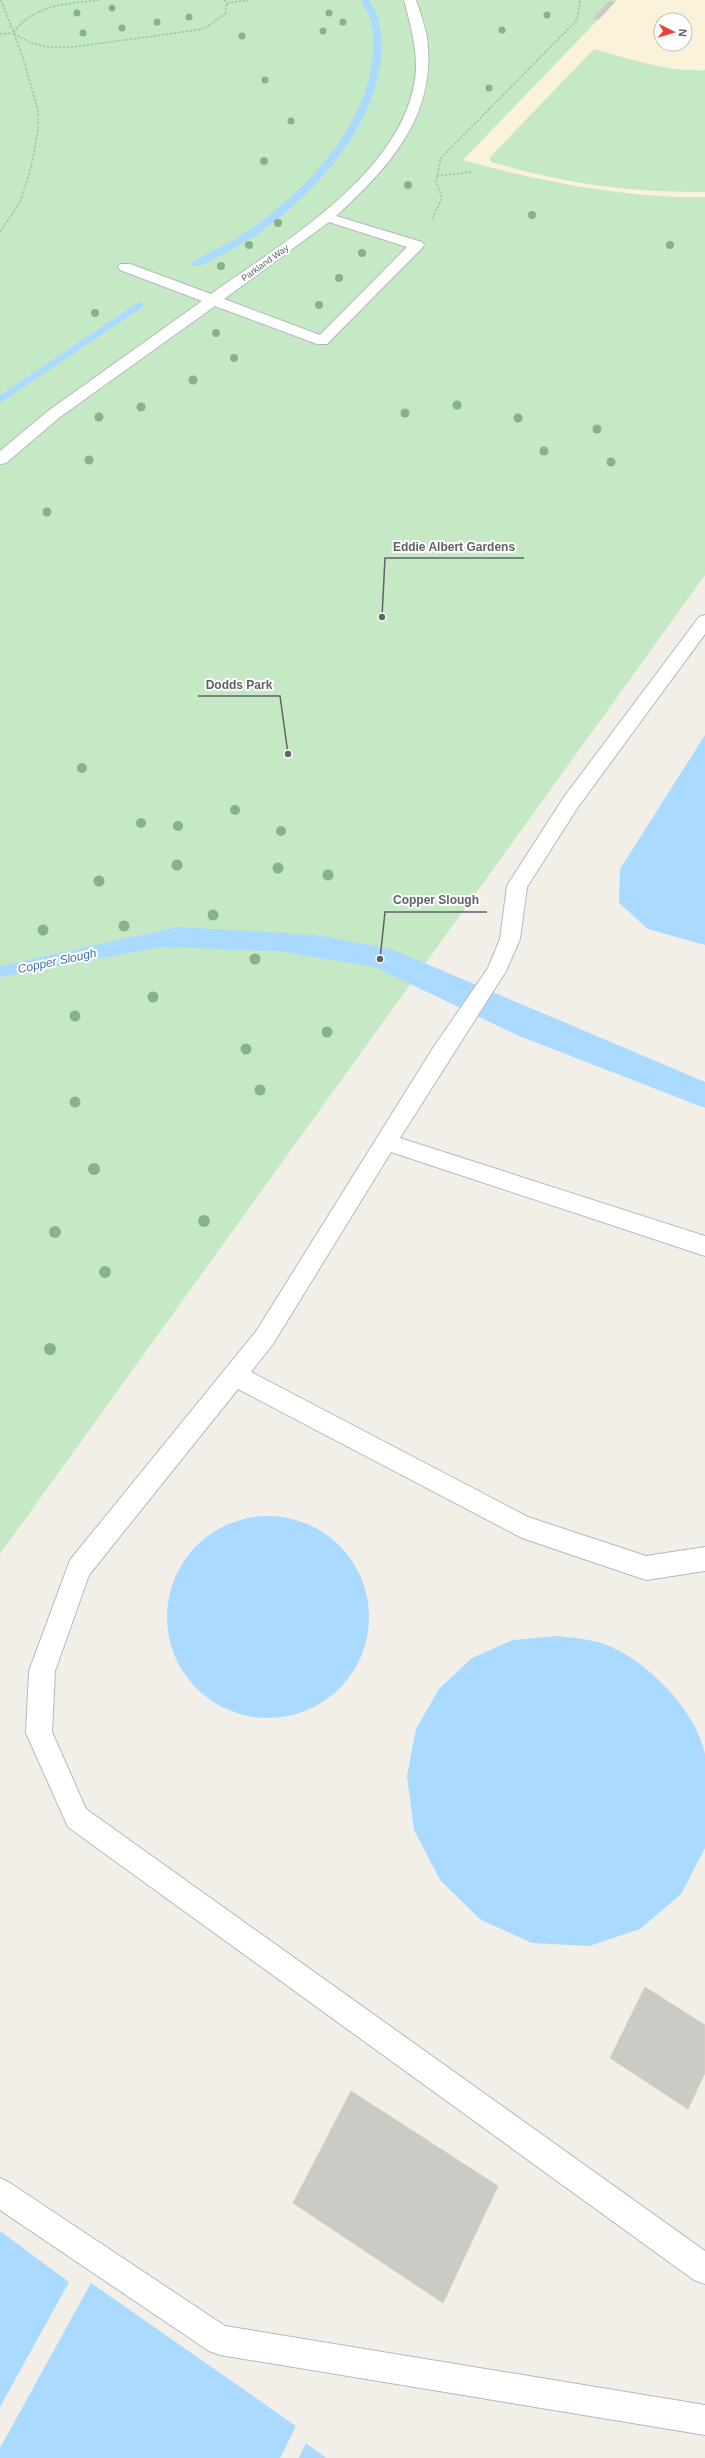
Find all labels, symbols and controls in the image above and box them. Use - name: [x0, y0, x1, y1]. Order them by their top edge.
- north arrow: [653, 12, 693, 52]
- text: N: [677, 28, 689, 37]
- street label: Parkland Way: [240, 242, 291, 283]
- callout: Eddie Albert Gardens: [385, 534, 524, 558]
- text: Eddie Albert Gardens: [393, 540, 515, 554]
- callout: Dodds Park: [198, 672, 280, 696]
- text: Dodds Park: [206, 678, 273, 692]
- callout: Copper Slough: [385, 888, 487, 912]
- text: Copper Slough: [393, 893, 479, 907]
- water label: Copper Slough: [16, 946, 98, 976]

